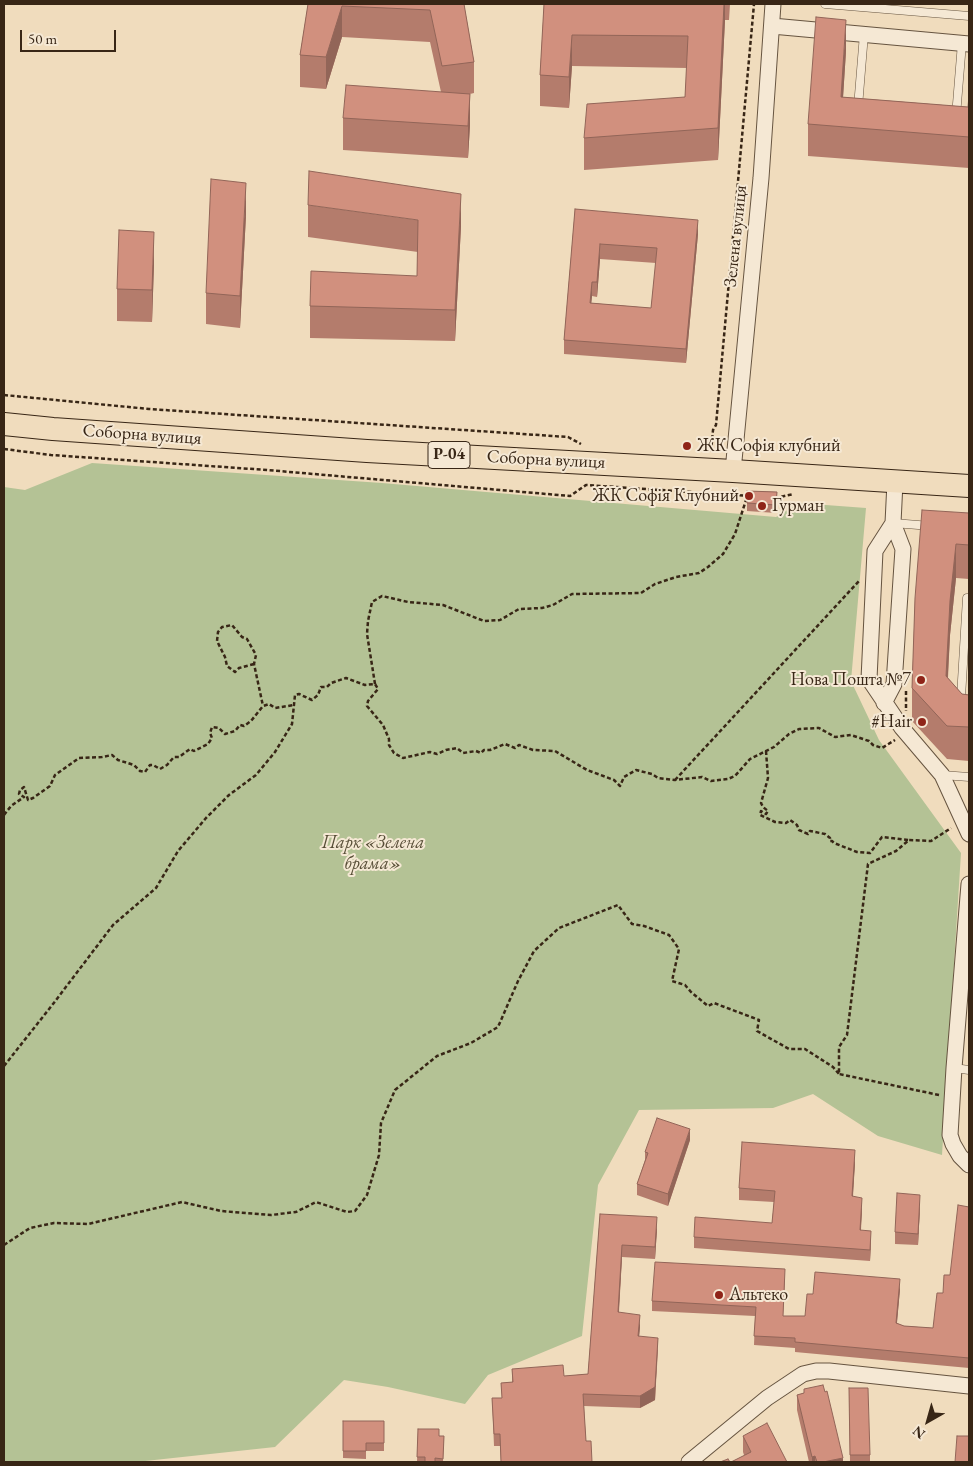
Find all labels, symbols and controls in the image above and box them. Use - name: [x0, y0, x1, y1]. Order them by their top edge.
- scale bar: [22, 20, 119, 52]
- text: 50 m: [28, 29, 57, 48]
- street label: Зелена вулиця: [720, 184, 752, 288]
- street label: Соборна вулиця: [82, 420, 202, 450]
- place label: ЖК Софія клубний: [697, 435, 840, 457]
- marker: ЖК Софія клубний: [681, 440, 693, 452]
- road number: Р-04: [428, 442, 470, 468]
- street label: Соборна вулиця: [486, 446, 606, 474]
- place label: ЖК Софія Клубний: [592, 485, 739, 507]
- marker: ЖК Софія Клубний: [743, 490, 755, 502]
- place label: Гурман: [772, 495, 824, 517]
- marker: Гурман: [756, 500, 768, 512]
- place label: Нова Пошта №7: [790, 669, 911, 691]
- marker: Нова Пошта №7: [915, 674, 927, 686]
- place label: #Hair: [871, 711, 912, 733]
- marker: #Hair: [916, 716, 928, 728]
- park label: Парк «Зелена брама»: [322, 832, 424, 874]
- place label: Альтеко: [729, 1284, 788, 1306]
- marker: Альтеко: [713, 1289, 725, 1301]
- north arrow: [903, 1396, 953, 1446]
- text: N: [909, 1422, 929, 1443]

